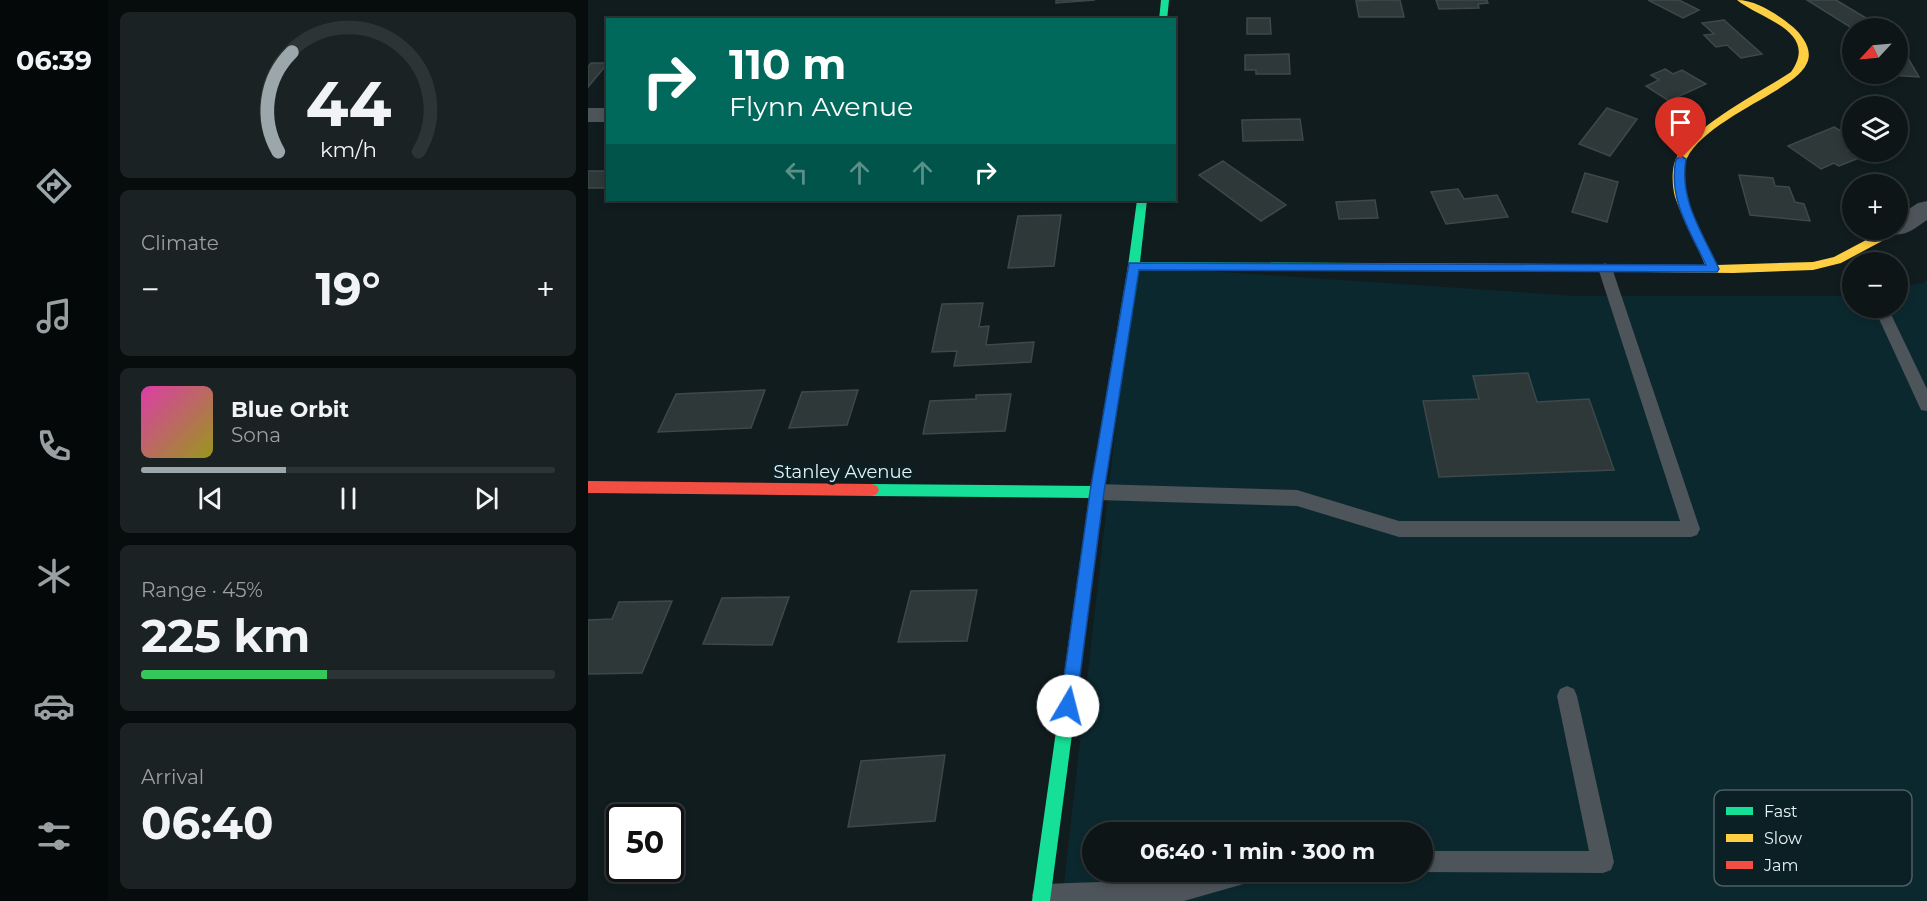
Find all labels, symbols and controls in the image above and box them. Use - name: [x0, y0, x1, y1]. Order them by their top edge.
- north arrow: [1842, 18, 1908, 84]
- map controls: [1842, 18, 1908, 318]
- text: 110 m: [729, 38, 846, 90]
- icon: right: [630, 42, 708, 120]
- text: 06:39: [16, 44, 92, 77]
- text: 44: [305, 66, 391, 142]
- text: Flynn Avenue: [729, 90, 913, 123]
- button: layers: [1842, 96, 1908, 162]
- pin: [1655, 97, 1706, 159]
- icon: arrive: [1664, 106, 1697, 139]
- text: km/h: [319, 136, 377, 162]
- icon: left: [780, 156, 813, 189]
- icon: ahead: [843, 156, 876, 189]
- icon: ahead: [906, 156, 939, 189]
- icon: right: [969, 156, 1002, 189]
- icon: directions: [33, 165, 75, 207]
- button: +: [1842, 174, 1908, 240]
- text: Climate: [141, 231, 219, 255]
- button: −: [1842, 252, 1908, 318]
- text: 19°: [315, 261, 381, 316]
- text: −: [141, 269, 160, 309]
- text: +: [536, 269, 555, 309]
- icon: music: [33, 295, 75, 337]
- text: Blue Orbit: [231, 396, 349, 423]
- text: Sona: [231, 423, 281, 447]
- icon: phone: [33, 425, 75, 467]
- street label: Stanley Avenue: [774, 461, 913, 483]
- icon: previous: [194, 482, 227, 515]
- icon: pause: [332, 482, 365, 515]
- icon: next: [470, 482, 503, 515]
- icon: climate: [33, 555, 75, 597]
- text: Range · 45%: [141, 578, 263, 602]
- text: 225 km: [141, 608, 310, 663]
- position arrow: [1036, 674, 1100, 738]
- icon: car: [33, 685, 75, 727]
- text: Arrival: [141, 765, 204, 789]
- legend: [1714, 790, 1912, 886]
- text: 06:40: [141, 795, 274, 850]
- text: Fast: [1764, 802, 1798, 821]
- speed limit sign: 50: [606, 804, 684, 882]
- icon: filters: [33, 815, 75, 857]
- text: Slow: [1764, 829, 1802, 848]
- text: 06:40 · 1 min · 300 m: [1140, 838, 1375, 865]
- text: Jam: [1763, 856, 1798, 875]

